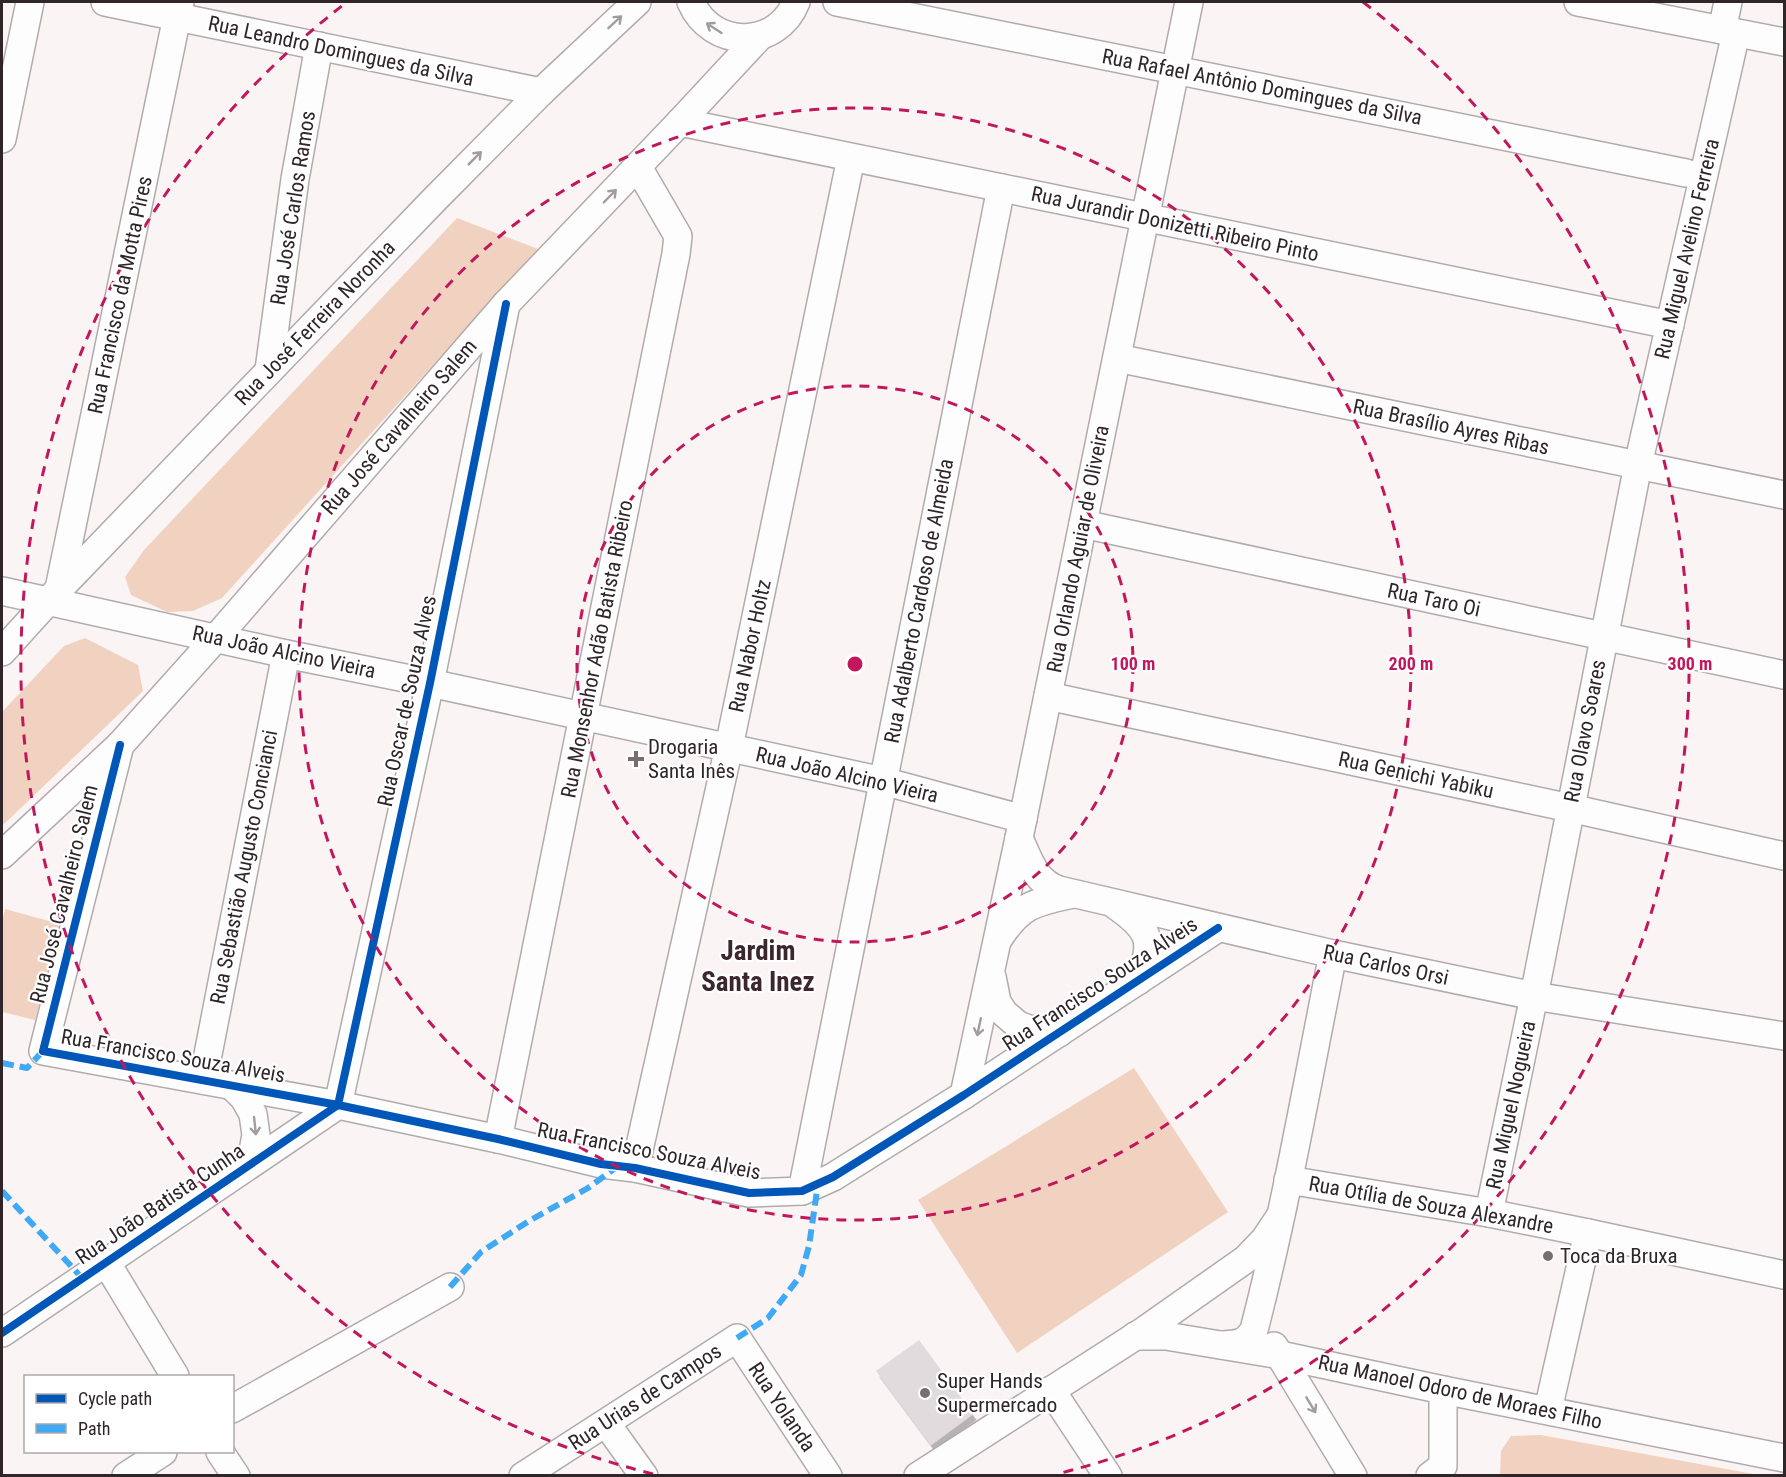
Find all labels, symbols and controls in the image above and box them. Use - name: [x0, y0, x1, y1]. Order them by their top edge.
- street label: Rua Leandro Domingues da Silva: [206, 11, 476, 91]
- one-way arrow: [607, 15, 622, 29]
- one-way arrow: [705, 21, 722, 34]
- street label: Rua Rafael Antônio Domingues da Silva: [1100, 44, 1424, 130]
- street label: Rua José Carlos Ramos: [266, 109, 320, 307]
- street label: Rua Miguel Avelino Ferreira: [1650, 137, 1724, 361]
- one-way arrow: [468, 151, 483, 166]
- street label: Rua Francisco da Motta Pires: [83, 174, 157, 416]
- street label: Rua Jurandir Donizetti Ribeiro Pinto: [1029, 182, 1321, 266]
- one-way arrow: [603, 189, 617, 204]
- street label: Rua José Ferreira Noronha: [230, 236, 400, 410]
- street label: Rua José Cavalheiro Salem: [316, 334, 482, 520]
- street label: Rua Brasílio Ayres Ribas: [1351, 394, 1551, 460]
- street label: Rua Orlando Aguiar de Oliveira: [1042, 423, 1114, 675]
- street label: Rua Adalberto Cardoso de Almeida: [880, 457, 958, 745]
- street label: Rua Monsenhor Adão Batista Ribeiro: [556, 498, 638, 800]
- street label: Rua Nabor Holtz: [724, 577, 776, 715]
- street label: Rua Taro Oi: [1385, 578, 1483, 622]
- street label: Rua Oscar de Souza Alves: [373, 593, 441, 809]
- street label: Rua João Alcino Vieira: [190, 621, 378, 683]
- text: 100 m: [1111, 653, 1155, 674]
- text: 200 m: [1389, 653, 1433, 674]
- text: 300 m: [1668, 653, 1712, 674]
- centre of rings: [845, 654, 865, 674]
- street label: Rua Olavo Soares: [1559, 658, 1611, 804]
- street label: Rua Sebastião Augusto Concianci: [206, 728, 282, 1006]
- place label: Drogaria Santa Inês: [648, 735, 735, 783]
- street label: Rua João Alcino Vieira: [753, 742, 941, 808]
- street label: Rua Genichi Yabiku: [1336, 747, 1496, 803]
- marker: Drogaria Santa Inês: [629, 752, 643, 766]
- street label: Rua José Cavalheiro Salem: [25, 782, 103, 1006]
- street label: Rua Francisco Souza Alveis: [998, 912, 1202, 1056]
- district label: Jardim Santa Inez: [701, 935, 815, 998]
- street label: Rua Carlos Orsi: [1321, 940, 1451, 990]
- one-way arrow: [973, 1017, 984, 1036]
- street label: Rua Miguel Nogueira: [1481, 1019, 1541, 1191]
- street label: Rua Francisco Souza Alveis: [59, 1024, 287, 1088]
- one-way arrow: [250, 1116, 261, 1135]
- street label: Rua Francisco Souza Alveis: [535, 1118, 763, 1184]
- street label: Rua João Batista Cunha: [71, 1139, 249, 1269]
- street label: Rua Otília de Souza Alexandre: [1307, 1172, 1555, 1238]
- place label: Toca da Bruxa: [1560, 1244, 1678, 1268]
- marker: Toca da Bruxa: [1541, 1249, 1555, 1263]
- street label: Rua Urias de Campos: [564, 1339, 726, 1455]
- street label: Rua Manoel Odoro de Moraes Filho: [1316, 1350, 1604, 1434]
- street label: Rua Yolanda: [743, 1358, 821, 1456]
- place label: Super Hands Supermercado: [937, 1369, 1057, 1417]
- legend: [24, 1375, 234, 1453]
- marker: Super Hands Supermercado: [918, 1386, 932, 1400]
- text: Cycle path: [78, 1388, 152, 1409]
- one-way arrow: [1305, 1396, 1317, 1413]
- text: Path: [78, 1418, 111, 1439]

